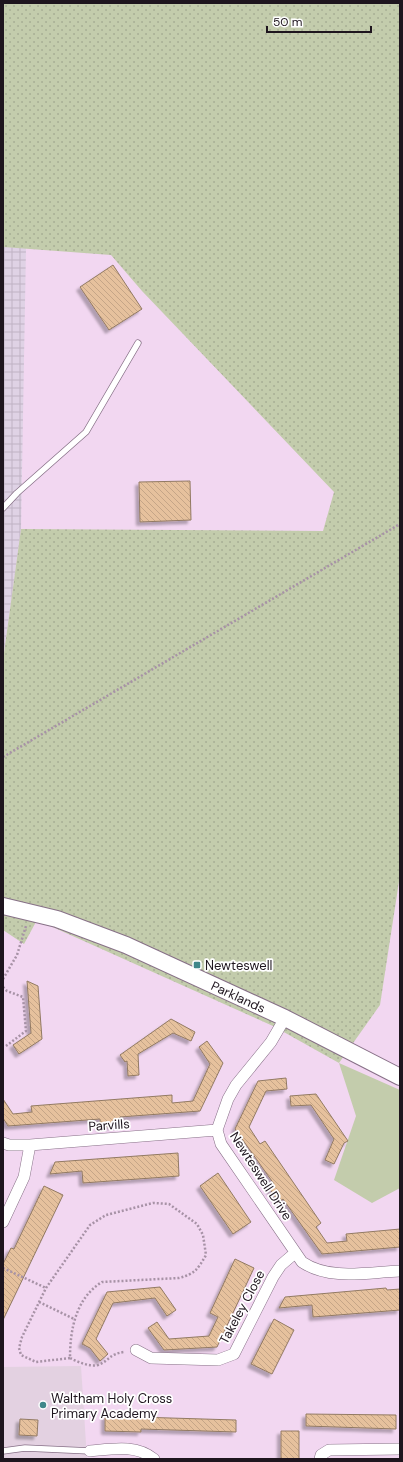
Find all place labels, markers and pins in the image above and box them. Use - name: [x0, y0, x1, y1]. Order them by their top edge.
- place label: Newteswell: [205, 957, 272, 974]
- marker: Newteswell: [192, 960, 202, 970]
- place label: Waltham Holy Cross Primary Academy: [51, 1390, 172, 1422]
- marker: Waltham Holy Cross Primary Academy: [38, 1400, 48, 1410]

